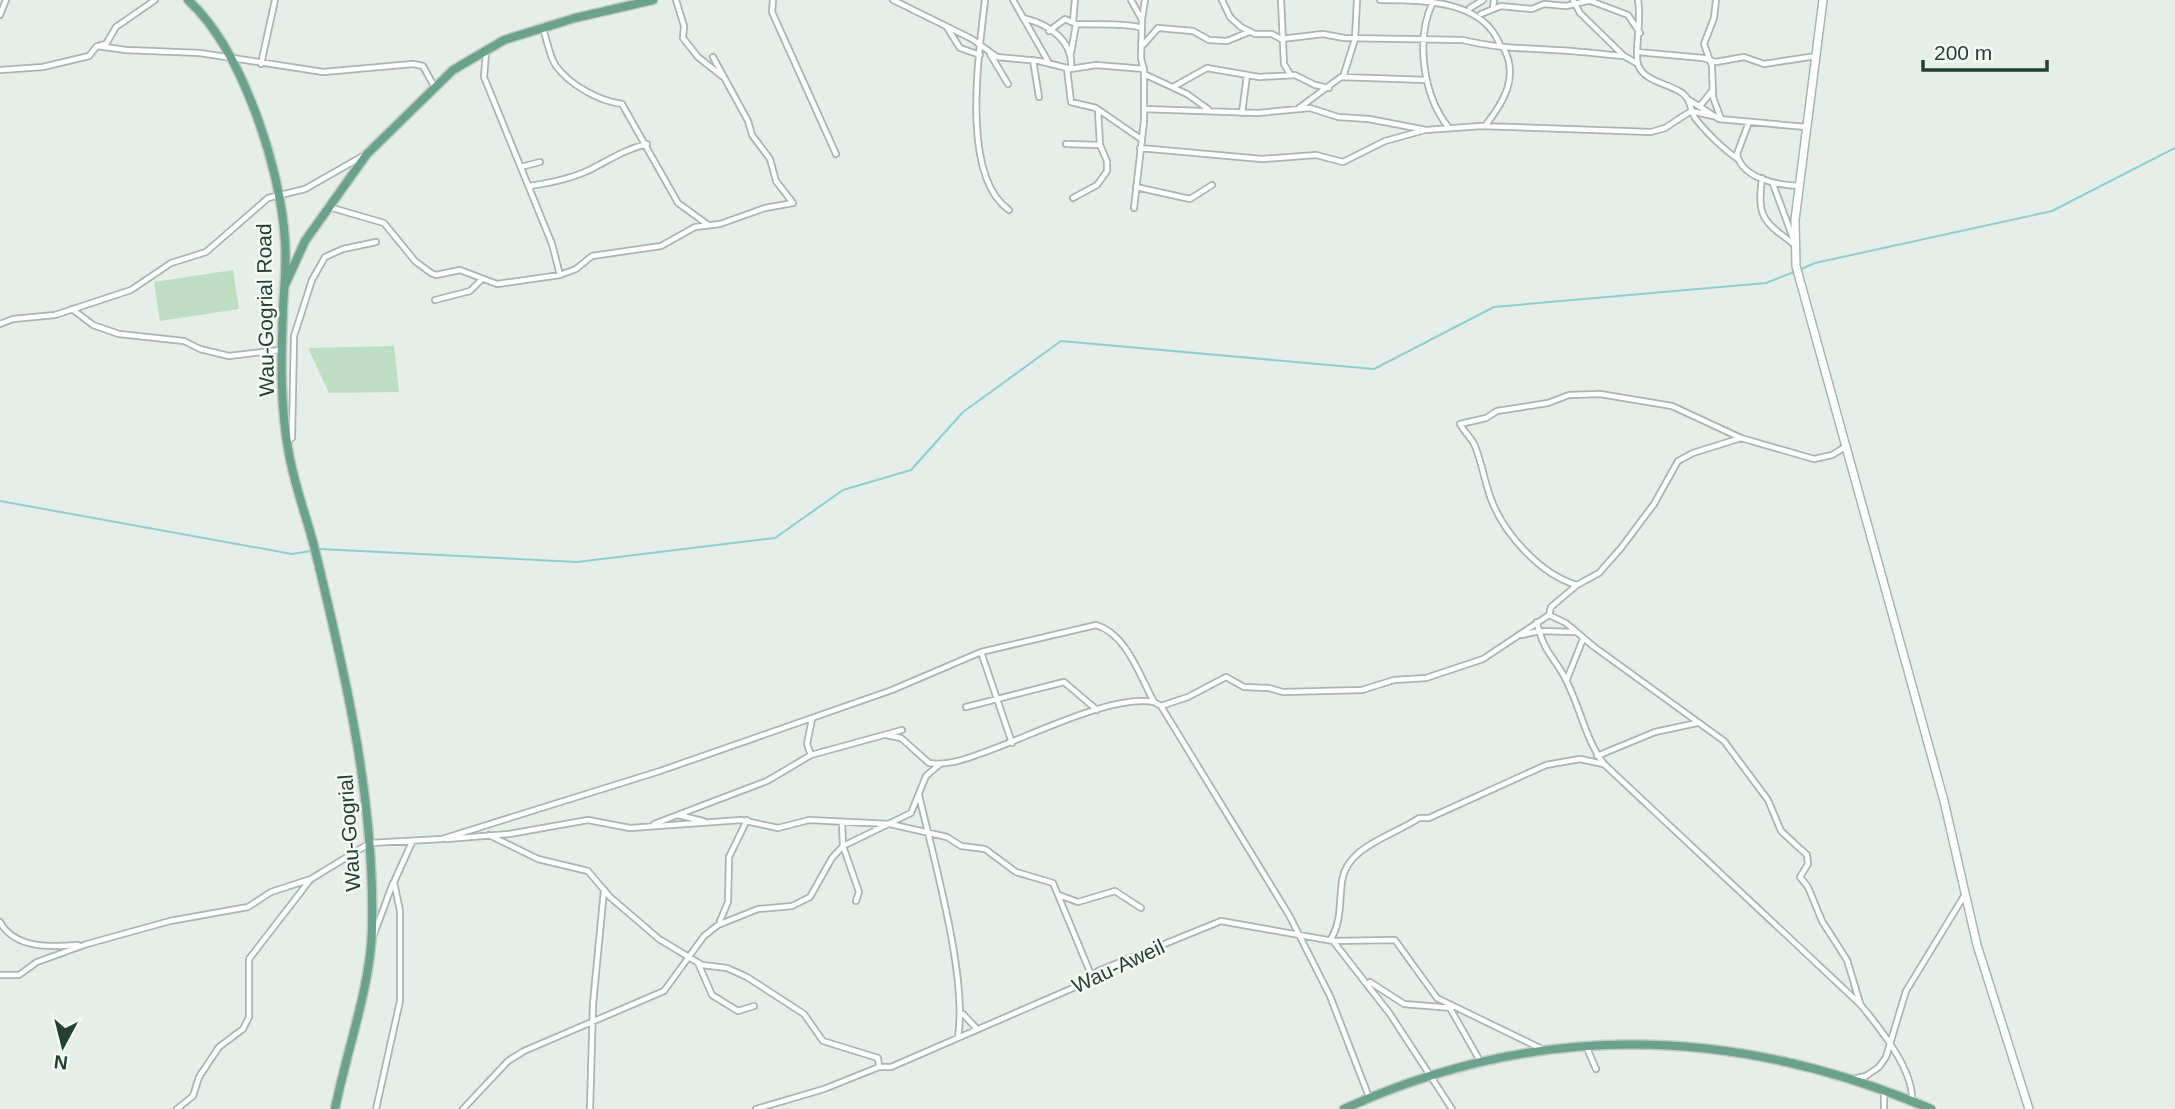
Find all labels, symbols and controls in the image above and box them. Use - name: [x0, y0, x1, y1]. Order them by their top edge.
- scale bar: [1923, 28, 2047, 72]
- text: 200 m: [1934, 41, 1992, 64]
- street label: Wau-Gogrial Road: [252, 223, 278, 397]
- street label: Wau-Gogrial: [333, 774, 365, 892]
- street label: Wau-Aweil: [1068, 935, 1168, 997]
- north arrow: [28, 1011, 98, 1081]
- text: N: [53, 1051, 69, 1074]

